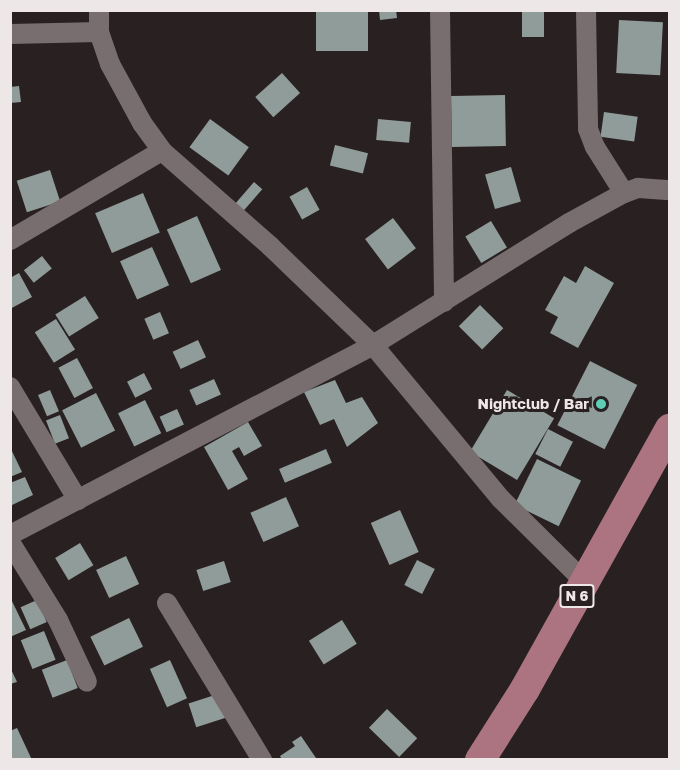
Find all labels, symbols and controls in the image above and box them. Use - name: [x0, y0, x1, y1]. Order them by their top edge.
- place label: Nightclub / Bar: [478, 395, 589, 413]
- marker: Nightclub / Bar: [594, 397, 608, 411]
- road number: N 6: [559, 585, 595, 607]

